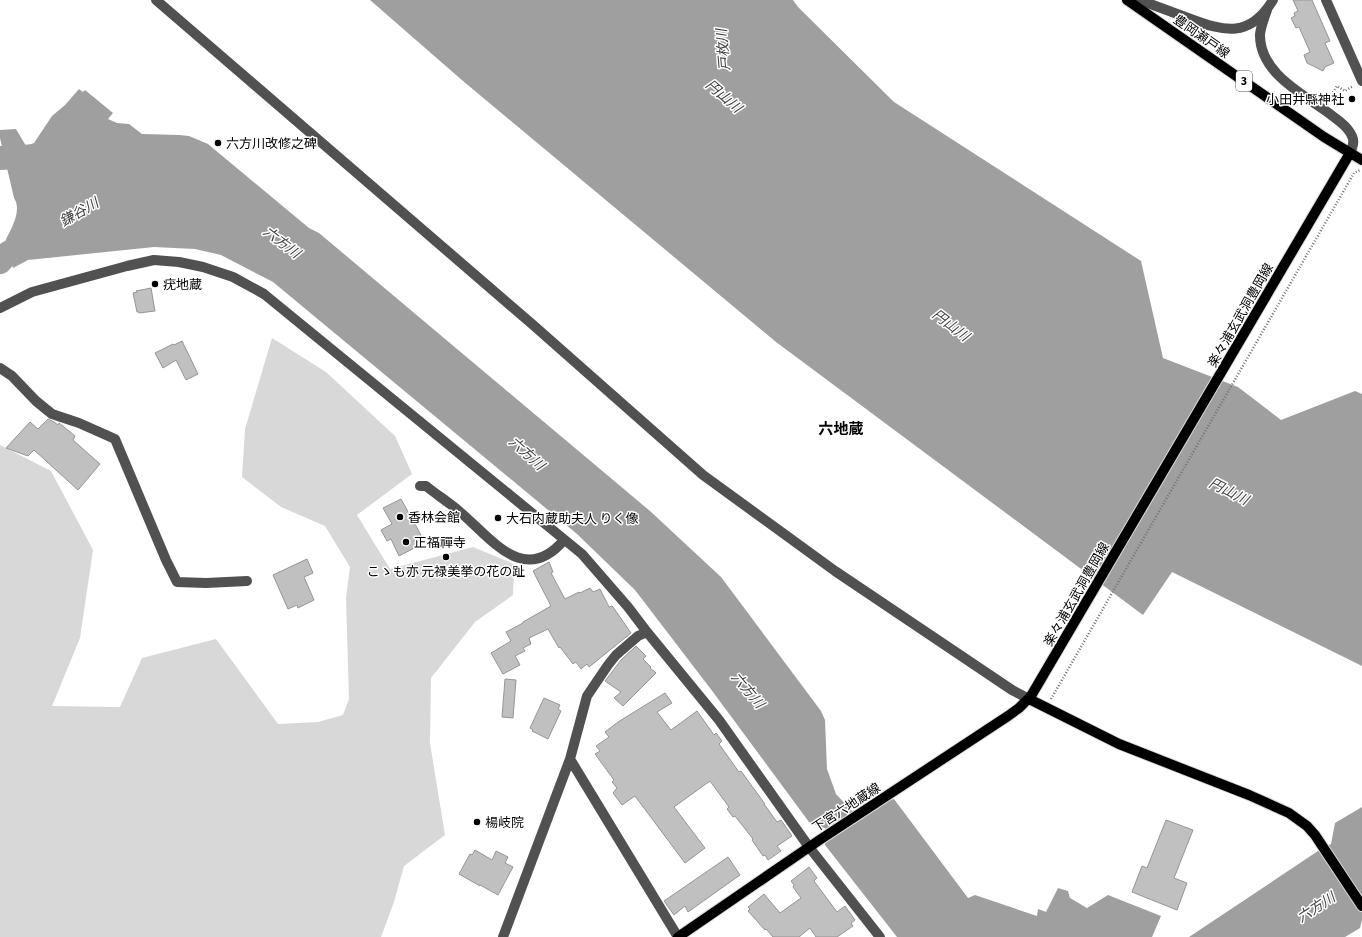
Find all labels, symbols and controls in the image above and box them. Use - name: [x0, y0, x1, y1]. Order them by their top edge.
- street label: 豊岡瀬戸線: [1170, 11, 1233, 63]
- water label: 戸枚川: [712, 26, 736, 72]
- road number: 3: [1236, 71, 1252, 91]
- water label: 円山川: [701, 75, 747, 119]
- place label: 小田井縣神社: [1266, 91, 1344, 109]
- marker: 小田井縣神社: [1347, 94, 1357, 104]
- place label: 六方川改修之碑: [226, 135, 317, 153]
- marker: 六方川改修之碑: [213, 138, 223, 148]
- water label: 鎌谷川: [56, 193, 104, 232]
- water label: 六方川: [259, 222, 306, 265]
- street label: 楽々浦玄武洞豊岡線: [1204, 260, 1278, 371]
- place label: 疣地蔵: [163, 276, 202, 294]
- marker: 疣地蔵: [150, 279, 160, 289]
- water label: 円山川: [928, 305, 975, 348]
- district label: 六地蔵: [818, 419, 864, 440]
- water label: 六方川: [504, 432, 550, 477]
- water label: 円山川: [1205, 473, 1254, 511]
- place label: 香林会館: [408, 509, 460, 527]
- place label: 大石内蔵助夫人 りく像: [506, 510, 639, 528]
- marker: 香林会館: [395, 512, 405, 522]
- marker: 大石内蔵助夫人 りく像: [493, 513, 503, 523]
- place label: 正福禪寺: [414, 534, 466, 552]
- marker: 正福禪寺: [401, 537, 411, 547]
- street label: 楽々浦玄武洞豊岡線: [1040, 539, 1114, 650]
- marker: こゝも亦 元禄美挙の花の趾: [441, 552, 451, 562]
- place label: こゝも亦 元禄美挙の花の趾: [367, 563, 525, 581]
- water label: 六方川: [726, 668, 770, 715]
- street label: 下宮六地蔵線: [809, 779, 884, 837]
- place label: 楊岐院: [485, 814, 524, 832]
- marker: 楊岐院: [472, 817, 482, 827]
- water label: 六方川: [1293, 887, 1341, 928]

